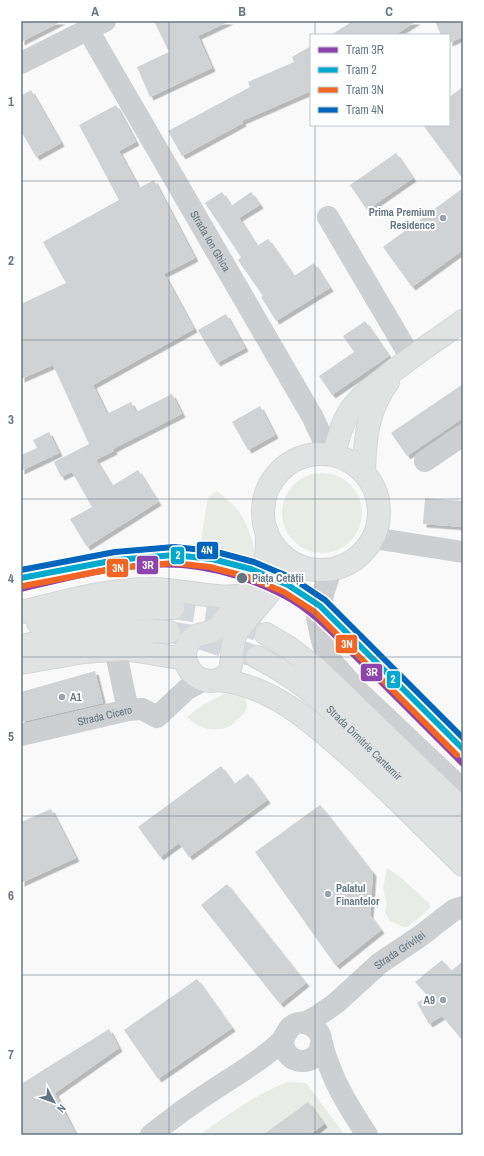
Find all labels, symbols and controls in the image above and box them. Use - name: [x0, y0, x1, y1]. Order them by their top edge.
- text: A: [91, 3, 99, 20]
- text: B: [238, 3, 246, 20]
- text: C: [385, 3, 393, 20]
- legend: [310, 34, 450, 126]
- text: Tram 3R: [346, 42, 384, 58]
- text: Tram 2: [346, 62, 377, 78]
- text: Tram 3N: [346, 82, 384, 98]
- text: 1: [8, 93, 14, 110]
- text: Tram 4N: [346, 102, 384, 118]
- place label: Prima Premium Residence: [369, 205, 435, 232]
- street label: Strada Ion Ghica: [187, 208, 234, 274]
- marker: Prima Premium Residence: [438, 213, 448, 223]
- text: 2: [8, 252, 14, 269]
- text: 3: [8, 411, 14, 428]
- line badge: 4N: [196, 541, 219, 560]
- text: 4N: [201, 543, 213, 557]
- line badge: 2: [170, 546, 185, 565]
- text: 2: [175, 548, 181, 562]
- line badge: 3R: [136, 555, 159, 575]
- line badge: 3N: [106, 558, 129, 578]
- text: 3R: [142, 558, 154, 572]
- text: 3N: [112, 561, 124, 575]
- text: 4: [8, 570, 14, 587]
- marker: Piața Cetății: [235, 571, 249, 585]
- place label: Piața Cetății: [252, 571, 304, 585]
- line badge: 3N: [335, 634, 358, 654]
- text: 3N: [341, 637, 353, 651]
- line badge: 3R: [360, 663, 383, 682]
- text: 3R: [366, 665, 378, 679]
- line badge: 2: [386, 670, 401, 689]
- text: 2: [390, 672, 396, 686]
- place label: A1: [70, 690, 82, 704]
- marker: A1: [57, 692, 67, 702]
- street label: Strada Dimitrie Cantemir: [323, 702, 405, 783]
- street label: Strada Cicero: [76, 703, 133, 729]
- text: 5: [8, 728, 14, 745]
- place label: Palatul Finantelor: [336, 881, 380, 908]
- text: 6: [8, 887, 14, 904]
- marker: Palatul Finantelor: [323, 889, 333, 899]
- street label: Strada Griviței: [371, 928, 428, 972]
- place label: A9: [423, 993, 435, 1007]
- marker: A9: [438, 995, 448, 1005]
- text: 7: [8, 1046, 14, 1063]
- north arrow: [34, 1082, 74, 1122]
- text: N: [54, 1102, 69, 1116]

